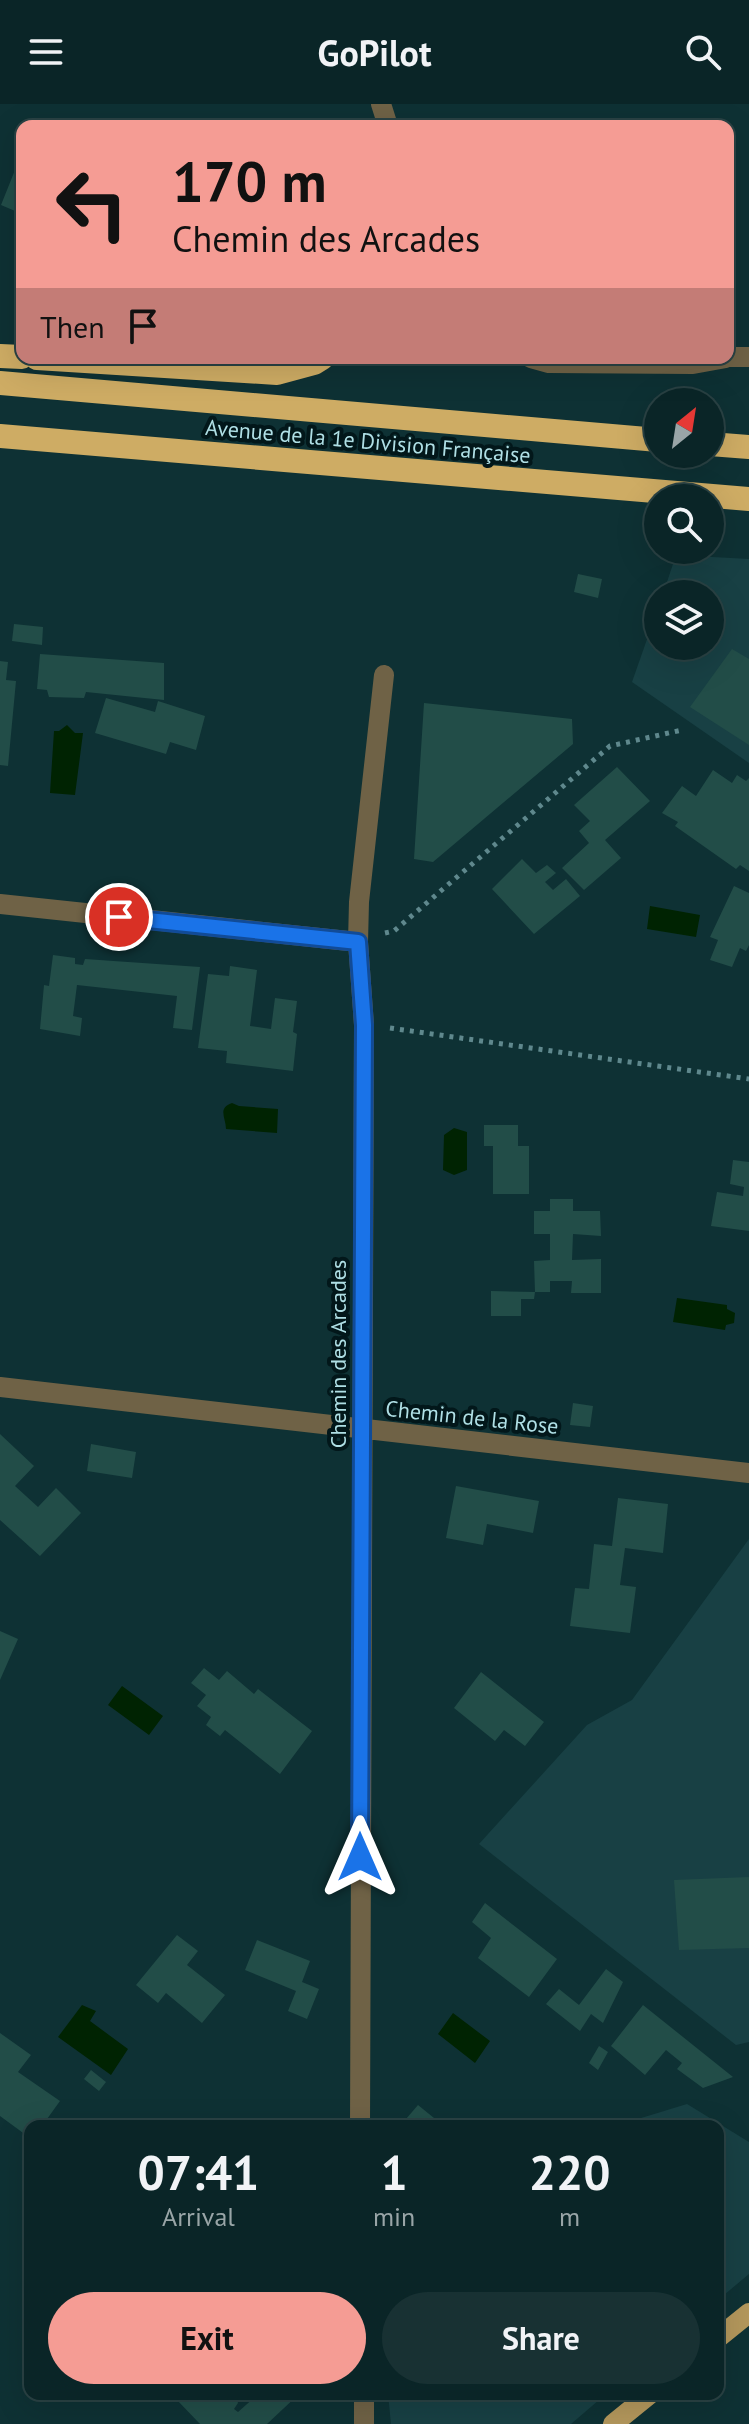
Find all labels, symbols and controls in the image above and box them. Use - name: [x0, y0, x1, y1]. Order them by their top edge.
- text: GoPilot: [317, 29, 432, 76]
- icon: menu: [24, 30, 68, 74]
- icon: search: [681, 30, 725, 74]
- text: 170 m: [172, 145, 327, 217]
- icon: left: [40, 152, 144, 256]
- text: Chemin des Arcades: [172, 215, 480, 262]
- icon: arrive: [121, 304, 165, 348]
- text: Then: [40, 307, 105, 346]
- north arrow: [644, 388, 724, 468]
- map controls: [644, 388, 724, 660]
- street label: Avenue de la 1e Division Française: [204, 413, 532, 469]
- button: search: [644, 484, 724, 564]
- button: layers: [644, 580, 724, 660]
- pin: [85, 883, 153, 951]
- icon: arrive: [97, 895, 141, 939]
- street label: Chemin des Arcades: [324, 1260, 352, 1448]
- street label: Chemin de la Rose: [384, 1394, 560, 1440]
- position arrow: [318, 1815, 402, 1899]
- text: 07:41: [138, 2141, 259, 2203]
- text: 1: [380, 2141, 408, 2203]
- text: 220: [529, 2141, 610, 2203]
- text: Arrival: [162, 2200, 235, 2233]
- text: min: [373, 2200, 415, 2233]
- text: m: [559, 2200, 580, 2233]
- button: Exit: [48, 2292, 366, 2384]
- button: Share: [382, 2292, 700, 2384]

